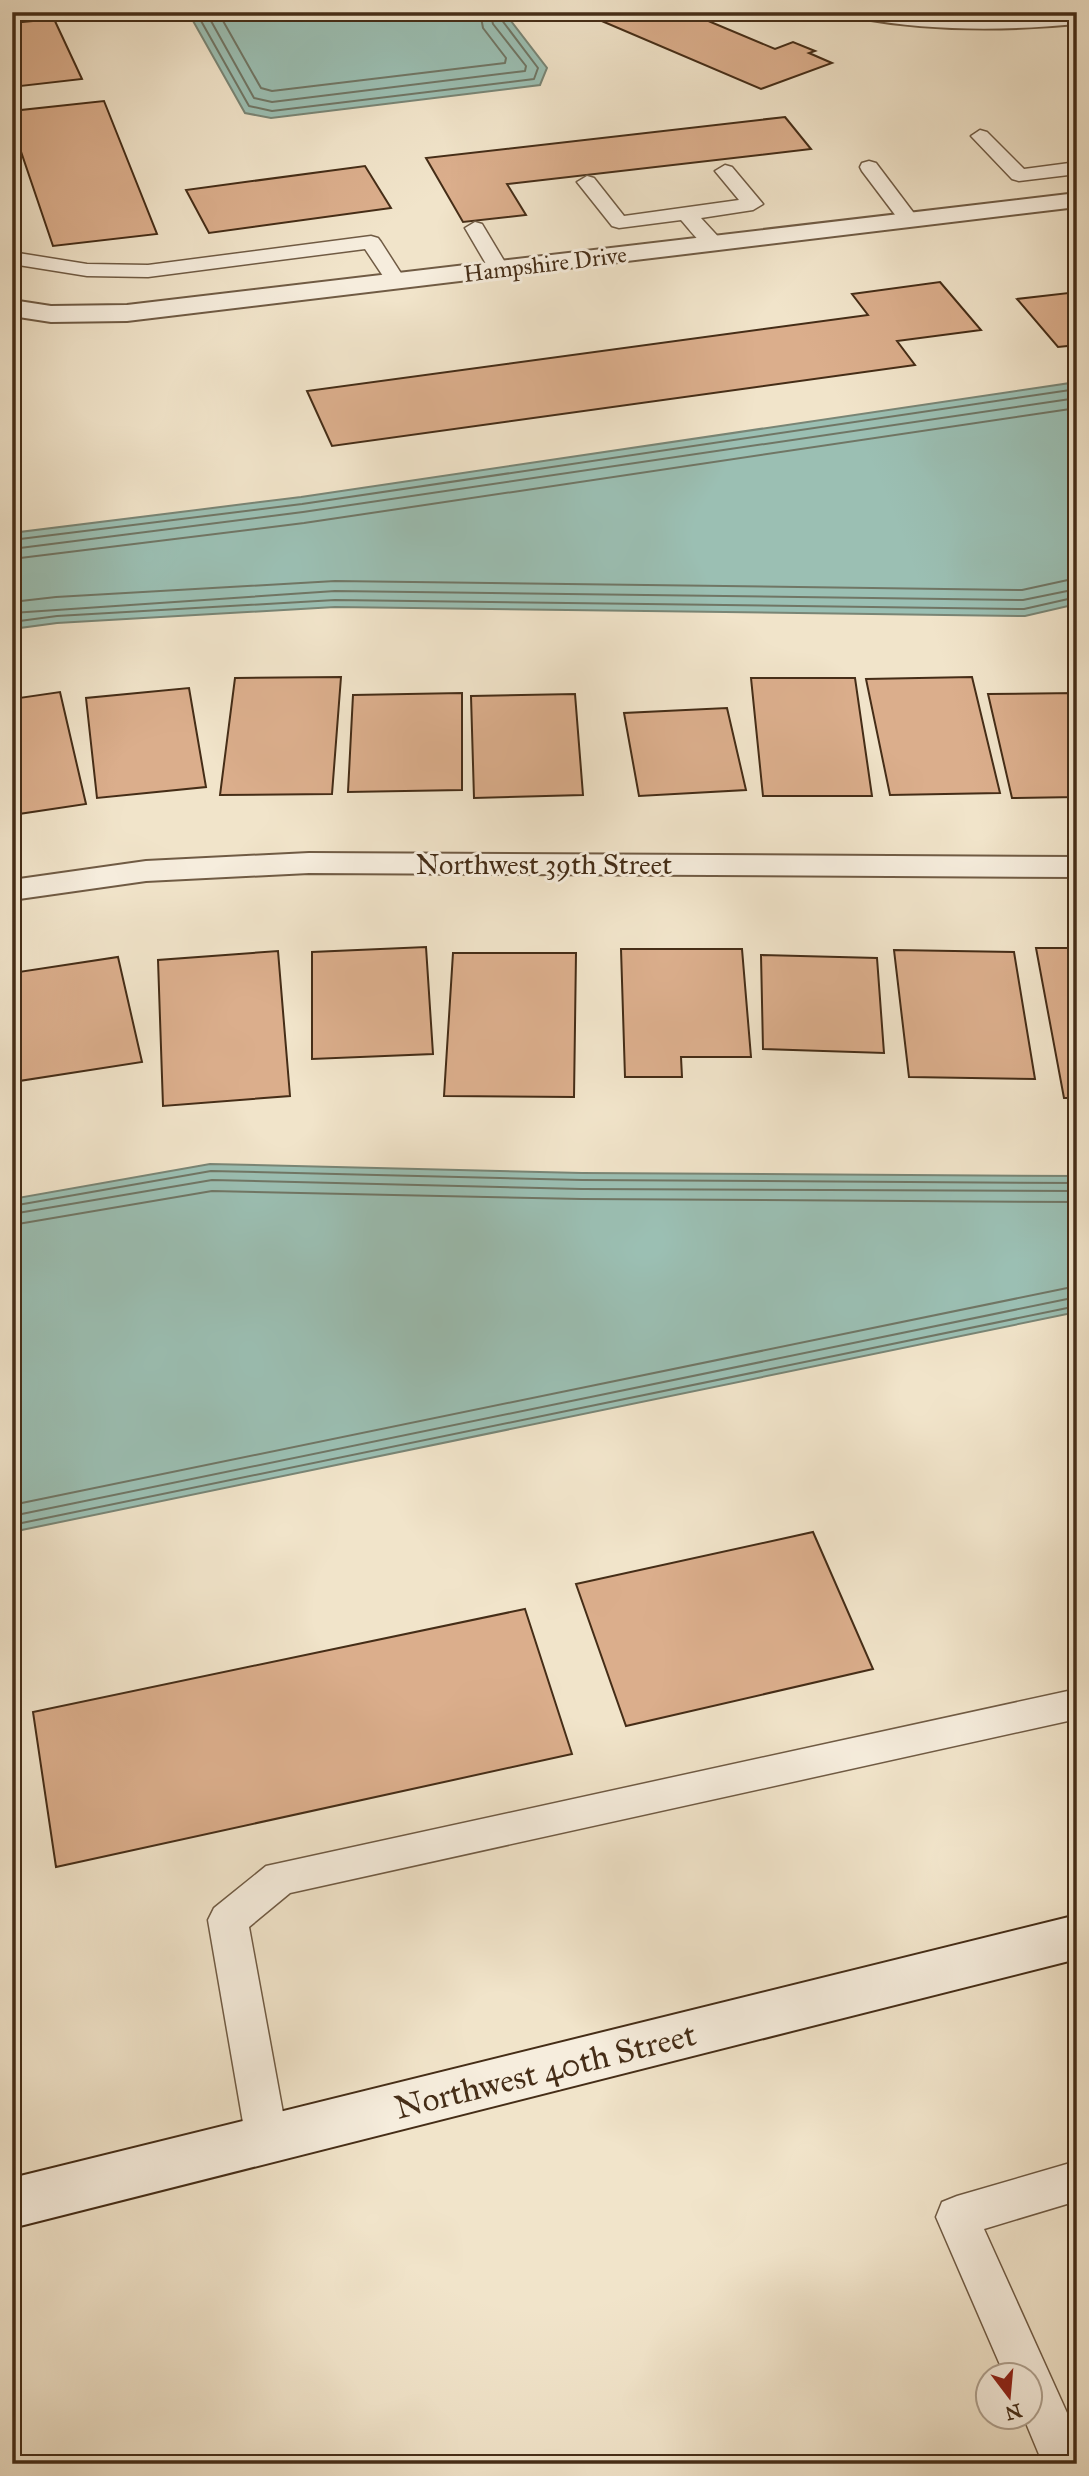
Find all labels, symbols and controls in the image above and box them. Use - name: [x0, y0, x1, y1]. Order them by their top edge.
- street label: Hampshire Drive: [462, 240, 628, 288]
- street label: Northwest 39th Street: [416, 847, 672, 882]
- street label: Northwest 40th Street: [391, 2014, 700, 2128]
- north arrow: [974, 2360, 1044, 2430]
- text: N: [1003, 2399, 1024, 2425]

